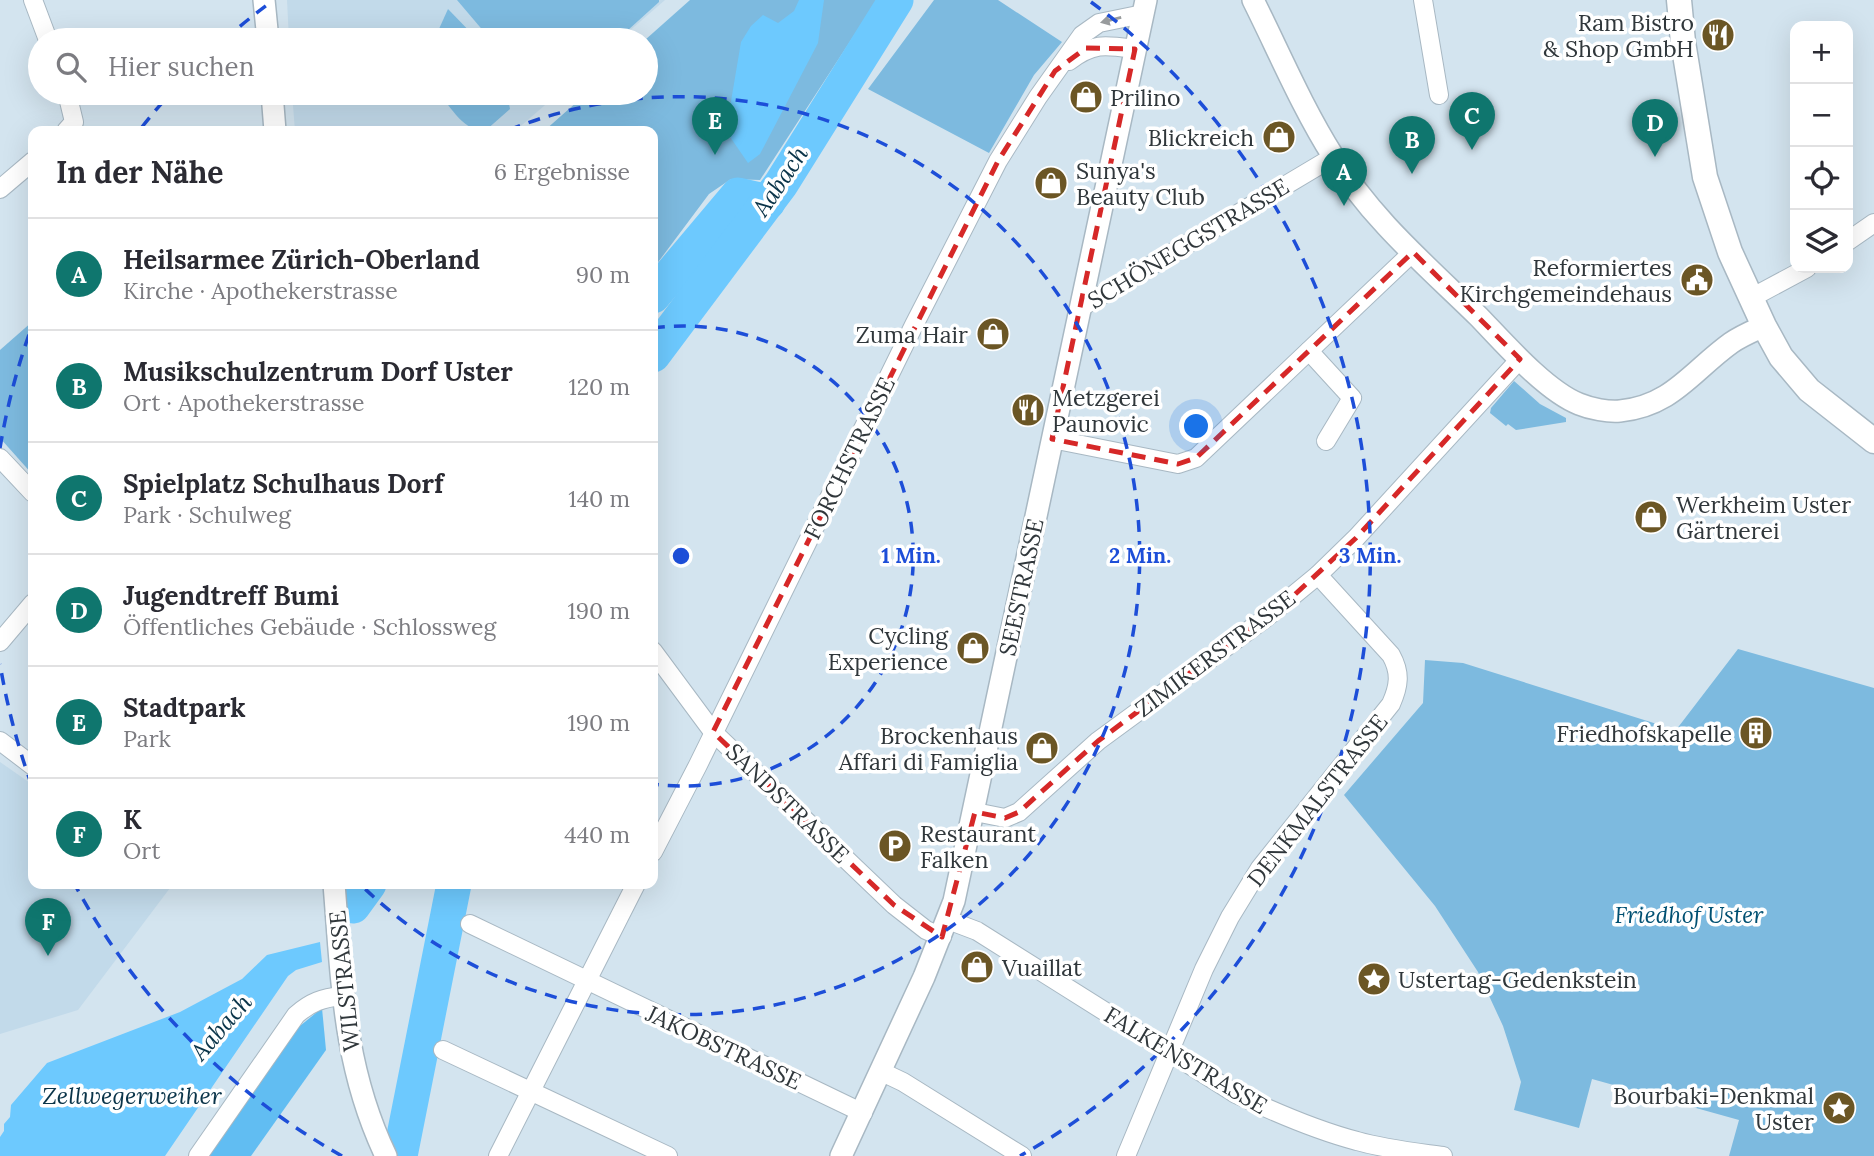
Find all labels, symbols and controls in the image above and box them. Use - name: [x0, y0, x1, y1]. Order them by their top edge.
- place label: Ram Bistro & Shop GmbH: [1543, 8, 1694, 63]
- one-way arrow: [1100, 15, 1122, 26]
- restaurant icon: Ram Bistro & Shop GmbH: [1699, 16, 1737, 54]
- map controls: [1790, 21, 1853, 273]
- button: +: [1790, 21, 1853, 84]
- search box: [28, 28, 658, 105]
- icon: search: [52, 48, 90, 86]
- text: Hier suchen: [108, 50, 254, 83]
- shop icon: Prilino: [1067, 78, 1105, 116]
- place label: Prilino: [1110, 83, 1181, 112]
- button: −: [1790, 84, 1853, 147]
- pin: C: [1449, 92, 1495, 150]
- pin: E: [692, 97, 738, 155]
- pin: D: [1632, 99, 1678, 157]
- pin: B: [1389, 116, 1435, 174]
- shop icon: Blickreich: [1260, 118, 1298, 156]
- place label: Blickreich: [1148, 123, 1254, 152]
- water label: Aabach: [745, 140, 815, 223]
- button: locate: [1790, 147, 1853, 210]
- pin: A: [1321, 148, 1367, 206]
- text: In der Nähe: [56, 153, 224, 191]
- place label: Sunya's Beauty Club: [1076, 156, 1205, 211]
- text: 6 Ergebnisse: [494, 157, 630, 186]
- shop icon: Sunya's Beauty Club: [1032, 164, 1070, 202]
- street label: SCHÖNEGGSTRASSE: [1082, 171, 1294, 315]
- button: layers: [1790, 210, 1853, 273]
- text: Heilsarmee Zürich-Oberland: [123, 243, 480, 276]
- place label: Reformiertes Kirchgemeindehaus: [1459, 253, 1672, 308]
- text: A: [71, 260, 87, 289]
- text: 90 m: [576, 260, 630, 289]
- public building icon: Reformiertes Kirchgemeindehaus: [1678, 261, 1716, 299]
- text: Kirche · Apothekerstrasse: [123, 276, 398, 305]
- shop icon: Zuma Hair: [974, 315, 1012, 353]
- place label: Zuma Hair: [856, 320, 968, 349]
- text: Musikschulzentrum Dorf Uster: [123, 355, 513, 388]
- text: B: [71, 372, 87, 401]
- text: 120 m: [568, 372, 630, 401]
- street label: FORCHSTRASSE: [797, 372, 901, 544]
- place label: Metzgerei Paunovic: [1052, 383, 1160, 438]
- text: Ort · Apothekerstrasse: [123, 388, 364, 417]
- restaurant icon: Metzgerei Paunovic: [1009, 391, 1047, 429]
- your location: [1179, 409, 1213, 443]
- text: Spielplatz Schulhaus Dorf: [123, 467, 444, 500]
- text: C: [71, 484, 87, 513]
- text: 140 m: [568, 484, 630, 513]
- place label: Werkheim Uster Gärtnerei: [1676, 490, 1851, 545]
- shop icon: Werkheim Uster Gärtnerei: [1632, 498, 1670, 536]
- text: Park · Schulweg: [123, 500, 291, 529]
- street label: SEESTRASSE: [992, 516, 1050, 658]
- text: 1 Min.: [881, 542, 941, 569]
- text: 2 Min.: [1109, 542, 1171, 569]
- text: 3 Min.: [1339, 542, 1401, 569]
- centre of rings: [669, 544, 693, 568]
- text: Jugendtreff Bumi: [123, 579, 339, 612]
- street label: ZIMIKERSTRASSE: [1129, 583, 1301, 723]
- text: D: [70, 596, 88, 625]
- text: 190 m: [567, 596, 630, 625]
- text: Öffentliches Gebäude · Schlossweg: [123, 612, 496, 641]
- place label: Cycling Experience: [828, 621, 949, 676]
- shop icon: Cycling Experience: [954, 629, 992, 667]
- text: Stadtpark: [123, 691, 246, 724]
- text: E: [72, 708, 86, 737]
- text: 190 m: [567, 708, 630, 737]
- street label: DENKMALSTRASSE: [1241, 708, 1393, 892]
- building icon: Friedhofskapelle: [1737, 714, 1775, 752]
- place label: Friedhofskapelle: [1556, 719, 1732, 748]
- place label: Brockenhaus Affari di Famiglia: [838, 721, 1018, 776]
- text: Park: [123, 724, 171, 753]
- shop icon: Brockenhaus Affari di Famiglia: [1023, 729, 1061, 767]
- street label: SANDSTRASSE: [720, 737, 856, 869]
- text: K: [123, 803, 142, 836]
- place label: Restaurant Falken: [920, 819, 1036, 874]
- text: F: [72, 820, 86, 849]
- text: 440 m: [564, 820, 630, 849]
- parking icon: Restaurant Falken: [876, 827, 914, 865]
- text: Ort: [123, 836, 160, 865]
- pin: F: [25, 898, 71, 956]
- park label: Friedhof Uster: [1614, 900, 1764, 929]
- street label: WILSTRASSE: [322, 909, 366, 1053]
- shop icon: Vuaillat: [958, 948, 996, 986]
- place label: Vuaillat: [1001, 953, 1082, 982]
- place icon: Ustertag-Gedenkstein: [1355, 960, 1393, 998]
- place label: Ustertag-Gedenkstein: [1398, 965, 1637, 994]
- water label: Aabach: [183, 987, 259, 1068]
- street label: JAKOBSTRASSE: [641, 998, 806, 1096]
- street label: FALKENSTRASSE: [1099, 1000, 1273, 1120]
- water label: Zellwegerweiher: [42, 1080, 222, 1111]
- place label: Bourbaki-Denkmal Uster: [1613, 1081, 1814, 1136]
- place icon: Bourbaki-Denkmal Uster: [1820, 1089, 1858, 1127]

